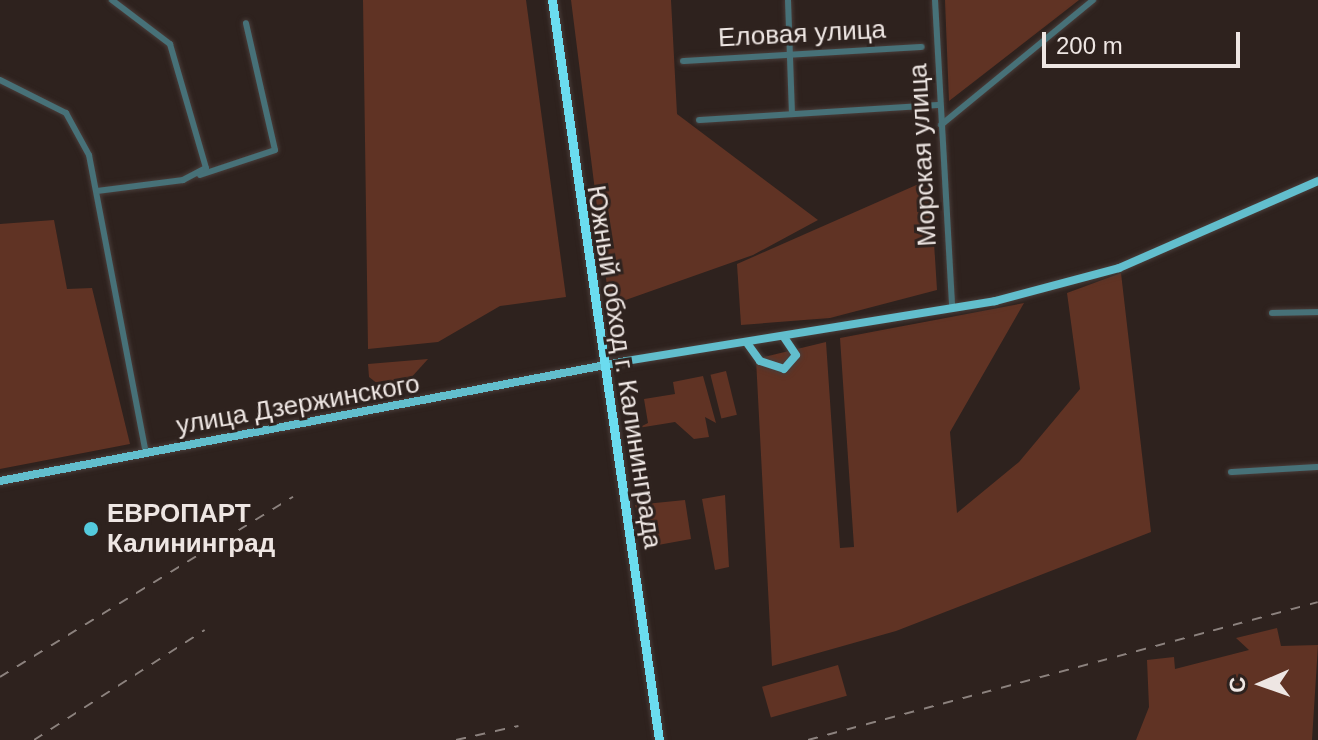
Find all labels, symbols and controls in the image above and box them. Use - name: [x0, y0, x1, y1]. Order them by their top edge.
- street label: Еловая улица: [717, 14, 887, 54]
- scale bar: [1046, 16, 1244, 66]
- text: 200 m: [1056, 32, 1123, 59]
- street label: Морская улица: [903, 63, 943, 247]
- street label: Южный обход г. Калининграда: [580, 183, 668, 551]
- street label: улица Дзержинского: [174, 368, 422, 442]
- place label: ЕВРОПАРТ Калининград: [107, 498, 275, 560]
- marker: ЕВРОПАРТ Калининград: [82, 520, 100, 538]
- north arrow: [1222, 644, 1302, 724]
- text: С: [1225, 676, 1250, 693]

